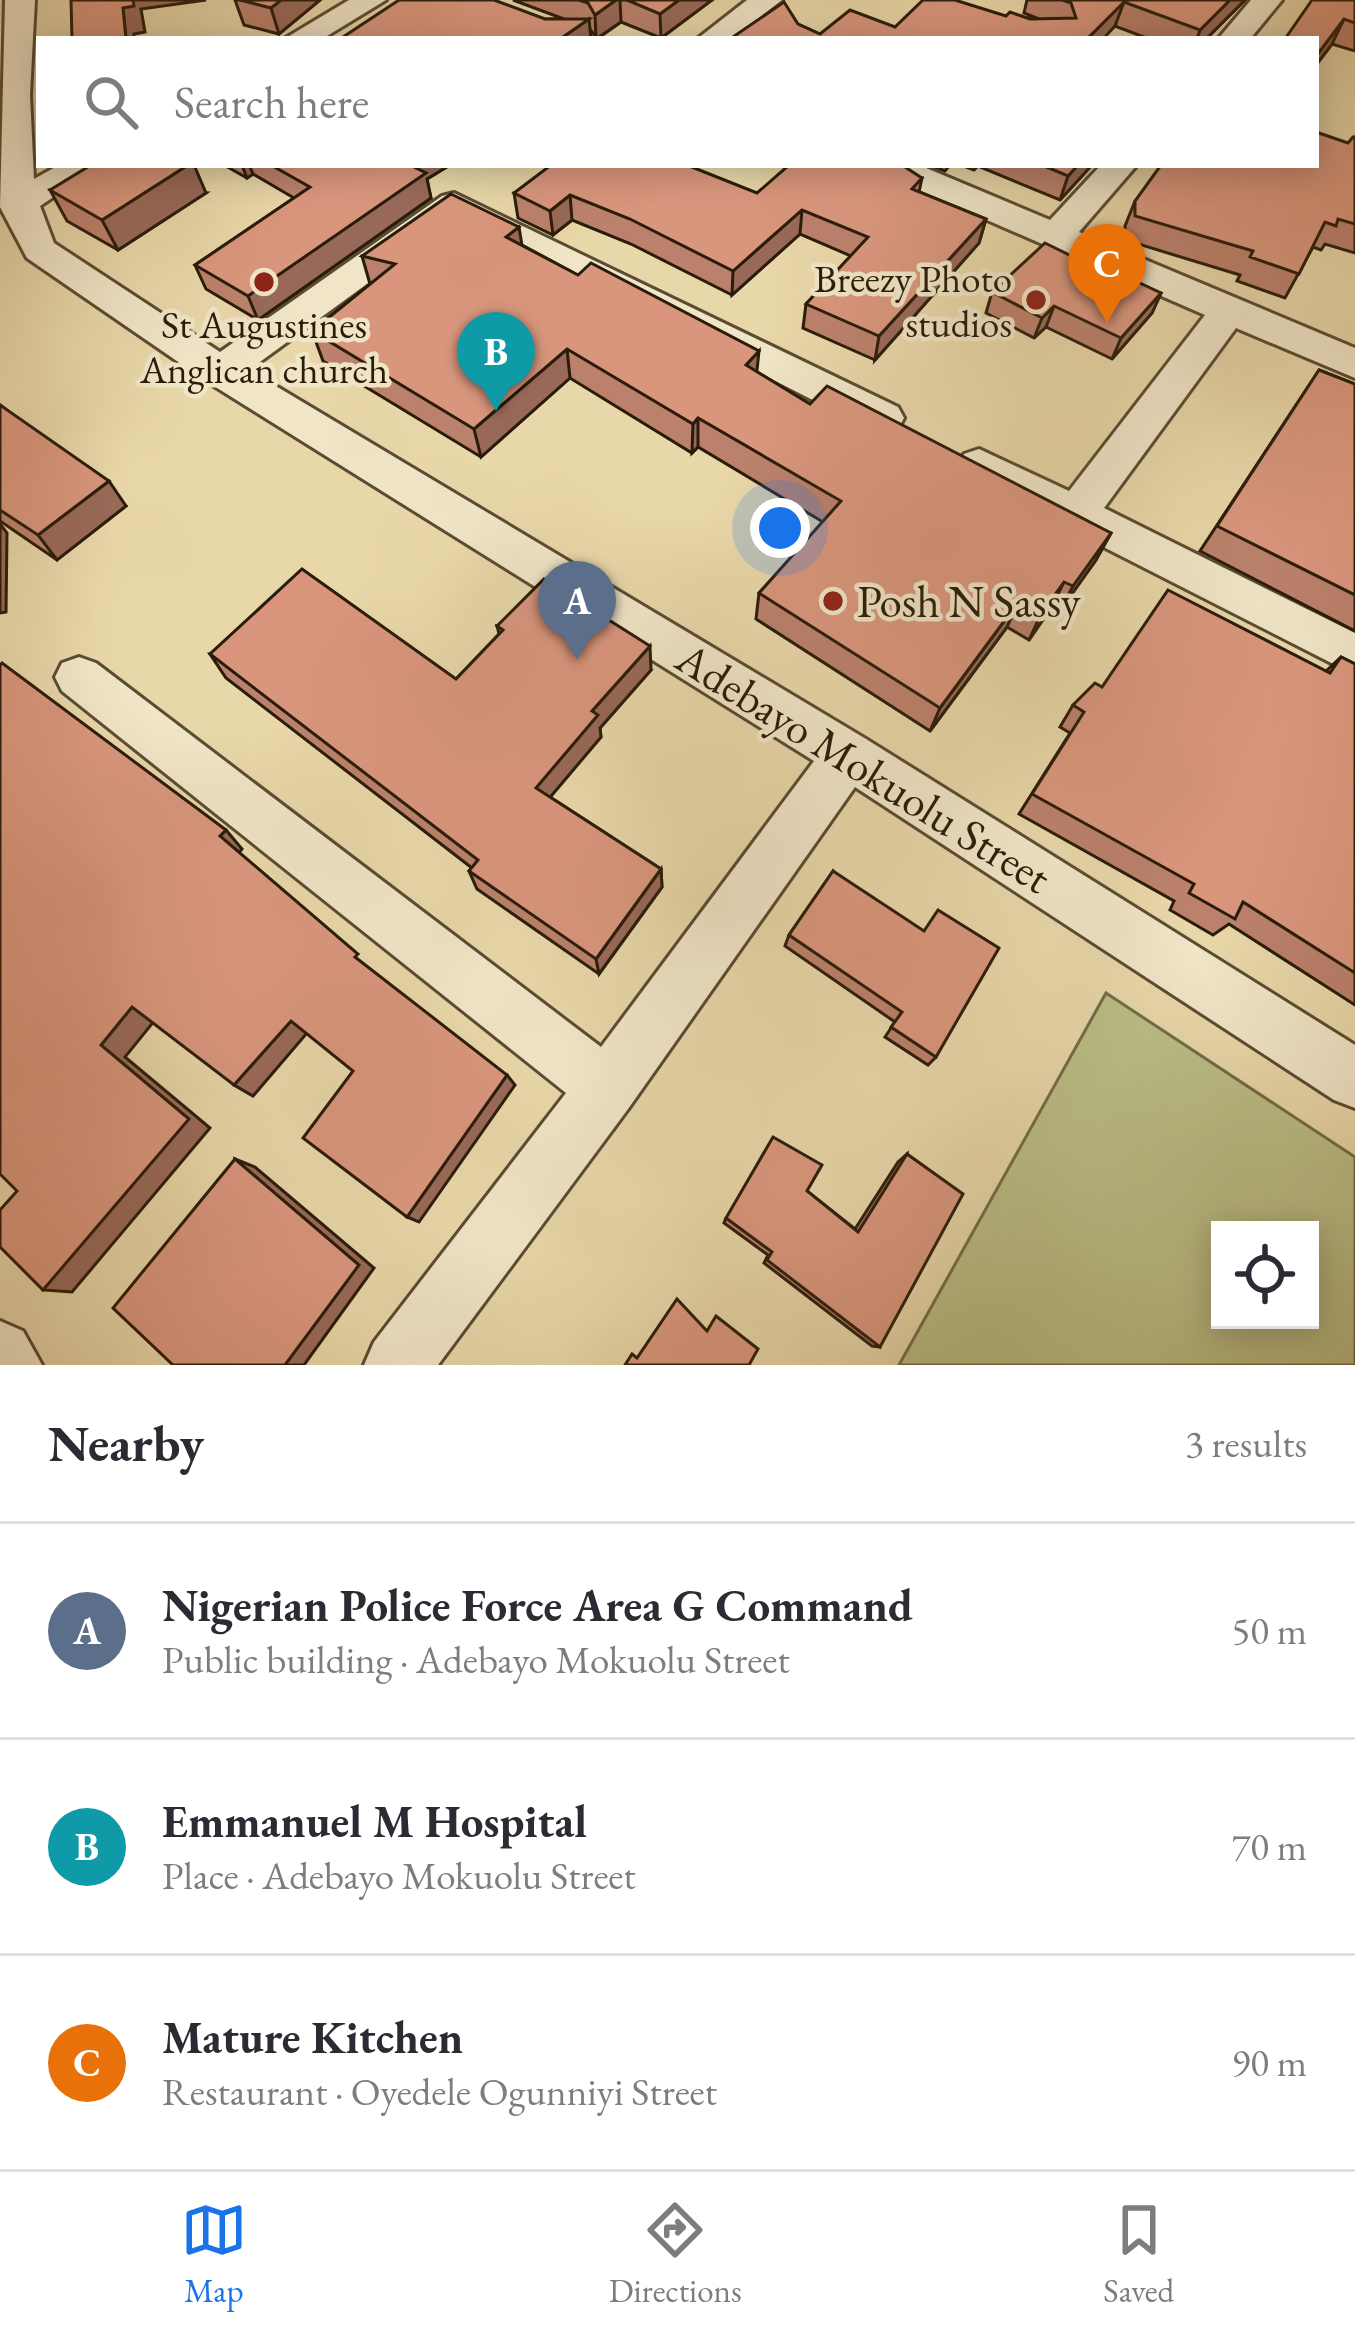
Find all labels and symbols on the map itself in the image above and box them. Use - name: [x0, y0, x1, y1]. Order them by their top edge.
- pin: C: [1068, 224, 1146, 323]
- place label: Breezy Photo studios: [814, 253, 1012, 349]
- marker: St Augustines Anglican church: [251, 269, 277, 295]
- marker: Breezy Photo studios: [1023, 287, 1049, 313]
- place label: St Augustines Anglican church: [139, 299, 388, 395]
- pin: B: [457, 312, 535, 411]
- your location: [750, 498, 810, 558]
- pin: A: [538, 561, 616, 660]
- place label: Posh N Sassy: [857, 572, 1081, 630]
- marker: Posh N Sassy: [820, 588, 846, 614]
- street label: Adebayo Mokuolu Street: [665, 628, 1062, 906]

